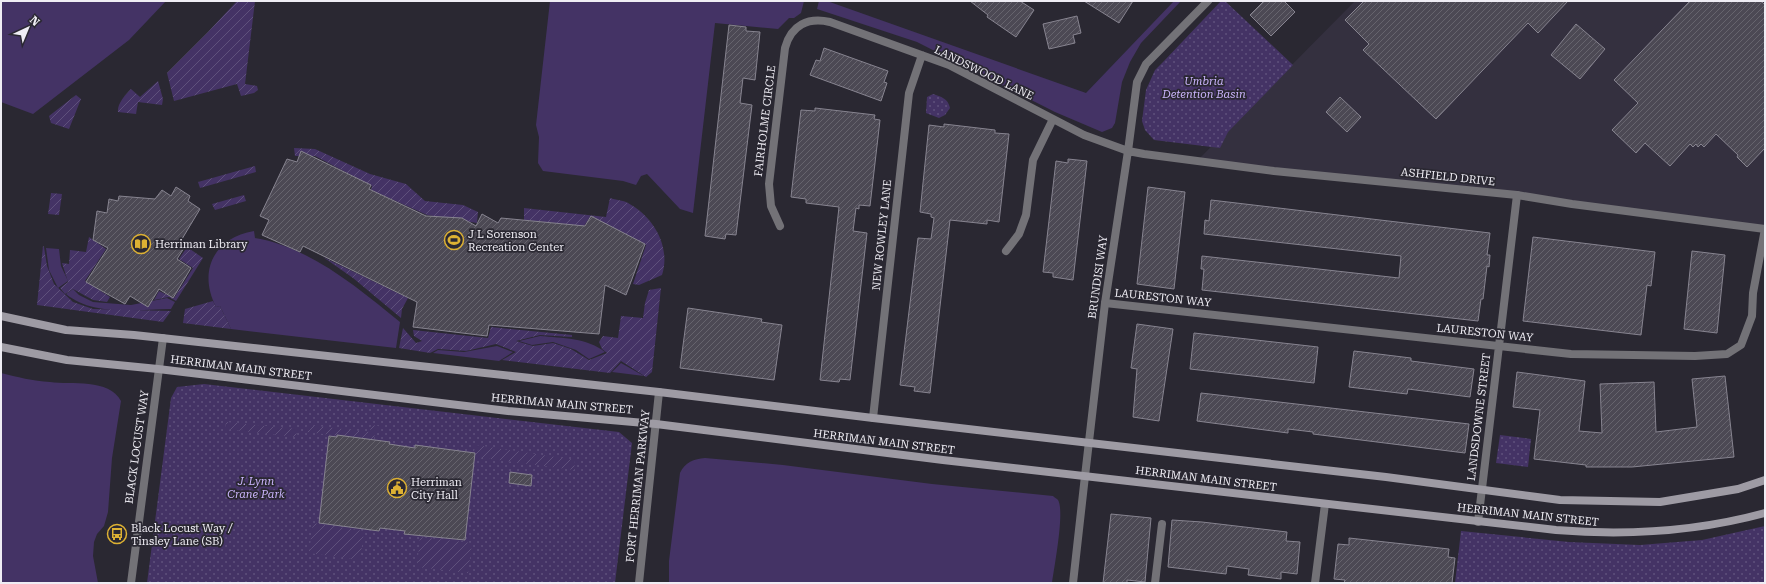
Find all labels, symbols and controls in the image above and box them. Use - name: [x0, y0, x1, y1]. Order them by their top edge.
- north arrow: [8, 8, 48, 48]
- text: N: [27, 14, 43, 29]
- street label: LANDSWOOD LANE: [932, 43, 1036, 103]
- street label: FAIRHOLME CIRCLE: [752, 65, 778, 177]
- park label: Umbria Detention Basin: [1161, 75, 1246, 101]
- street label: ASHFIELD DRIVE: [1400, 166, 1496, 188]
- street label: NEW ROWLEY LANE: [870, 179, 894, 291]
- place label: J L Sorenson Recreation Center: [468, 228, 564, 254]
- sports icon: J L Sorenson Recreation Center: [443, 229, 465, 251]
- library icon: Herriman Library: [130, 233, 152, 255]
- street label: BRUNDISI WAY: [1086, 234, 1110, 320]
- place label: Herriman Library: [155, 238, 248, 251]
- street label: LAURESTON WAY: [1114, 286, 1213, 310]
- street label: LAURESTON WAY: [1436, 321, 1535, 345]
- street label: LANDSDOWNE STREET: [1465, 352, 1493, 482]
- street label: HERRIMAN MAIN STREET: [170, 353, 312, 383]
- street label: BLACK LOCUST WAY: [123, 389, 151, 505]
- street label: HERRIMAN MAIN STREET: [491, 391, 633, 417]
- street label: FORT HERRIMAN PARKWAY: [624, 408, 653, 563]
- street label: HERRIMAN MAIN STREET: [813, 427, 955, 457]
- street label: HERRIMAN MAIN STREET: [1135, 464, 1277, 494]
- park label: J. Lynn Crane Park: [227, 475, 285, 501]
- place label: Herriman City Hall: [411, 476, 462, 502]
- public building icon: Herriman City Hall: [386, 477, 408, 499]
- street label: HERRIMAN MAIN STREET: [1457, 501, 1599, 529]
- place label: Black Locust Way / Tinsley Lane (SB): [131, 522, 233, 548]
- bus stop icon: Black Locust Way / Tinsley Lane (SB): [106, 523, 128, 545]

